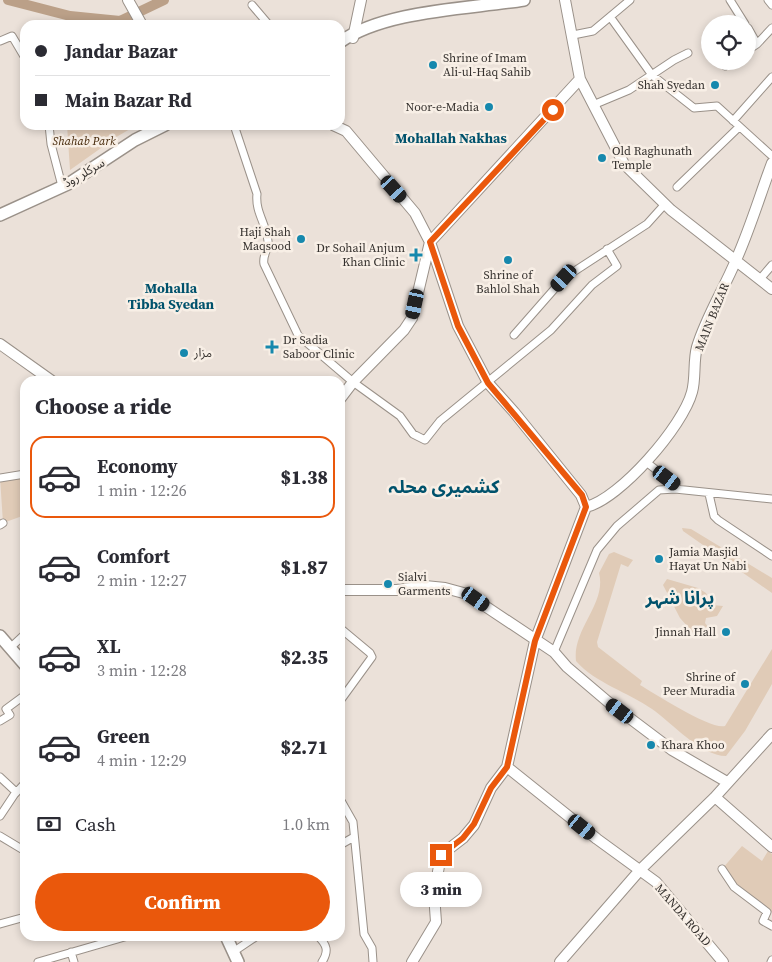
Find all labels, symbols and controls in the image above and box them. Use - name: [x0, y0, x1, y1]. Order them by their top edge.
- map controls: [701, 15, 756, 70]
- button: locate: [701, 15, 756, 70]
- text: Jandar Bazar: [65, 38, 178, 64]
- place label: Shrine of Imam Ali-ul-Haq Sahib: [443, 50, 531, 80]
- marker: Shrine of Imam Ali-ul-Haq Sahib: [427, 59, 439, 71]
- place label: Shah Syedan: [638, 77, 705, 93]
- marker: Shah Syedan: [709, 79, 721, 91]
- text: Main Bazar Rd: [65, 87, 192, 113]
- place label: Noor-e-Madia: [406, 99, 480, 115]
- route start: [542, 99, 564, 121]
- marker: Noor-e-Madia: [483, 101, 495, 113]
- district label: Mohallah Nakhas: [395, 128, 508, 148]
- park label: Shahab Park: [52, 133, 116, 149]
- place label: Old Raghunath Temple: [612, 143, 692, 173]
- marker: Old Raghunath Temple: [596, 152, 608, 164]
- street label: سرکلر روڈ: [60, 155, 108, 191]
- car: [378, 173, 409, 205]
- place label: Haji Shah Maqsood: [239, 224, 291, 254]
- marker: Haji Shah Maqsood: [295, 233, 307, 245]
- place label: Dr Sohail Anjum Khan Clinic: [316, 240, 405, 270]
- marker: Dr Sohail Anjum Khan Clinic: [409, 248, 423, 262]
- marker: Shrine of Bahlol Shah: [502, 254, 514, 266]
- car: [548, 262, 579, 294]
- place label: Shrine of Bahlol Shah: [476, 267, 540, 297]
- district label: Mohalla Tibba Syedan: [128, 278, 215, 314]
- street label: MAIN BAZAR: [691, 280, 733, 353]
- car: [404, 288, 425, 320]
- place label: Dr Sadia Saboor Clinic: [283, 332, 355, 362]
- marker: Dr Sadia Saboor Clinic: [265, 340, 279, 354]
- place label: مزار: [193, 345, 212, 361]
- marker: مزار: [178, 347, 190, 359]
- text: Choose a ride: [35, 391, 172, 421]
- text: Economy: [97, 453, 178, 479]
- icon: car: [37, 455, 82, 500]
- car: [650, 463, 683, 493]
- text: $1.38: [280, 464, 328, 490]
- district label: کشمیری محلہ: [389, 474, 500, 499]
- text: 1 min · 12:26: [97, 479, 187, 501]
- text: Comfort: [97, 543, 170, 569]
- place label: Jamia Masjid Hayat Un Nabi: [668, 544, 747, 574]
- icon: car: [37, 545, 82, 590]
- marker: Jamia Masjid Hayat Un Nabi: [653, 553, 665, 565]
- text: $1.87: [280, 554, 328, 580]
- text: 2 min · 12:27: [97, 569, 187, 591]
- place label: Sialvi Garments: [398, 569, 451, 599]
- marker: Sialvi Garments: [382, 578, 394, 590]
- car: [459, 584, 492, 614]
- district label: پرانا شہر: [645, 585, 714, 610]
- place label: Jinnah Hall: [654, 624, 716, 640]
- marker: Jinnah Hall: [720, 626, 732, 638]
- text: XL: [97, 633, 120, 659]
- icon: car: [37, 635, 82, 680]
- text: $2.35: [280, 644, 328, 670]
- text: 3 min · 12:28: [97, 659, 187, 681]
- place label: Shrine of Peer Muradia: [663, 669, 737, 699]
- marker: Shrine of Peer Muradia: [739, 678, 751, 690]
- car: [603, 696, 636, 726]
- text: Green: [97, 723, 150, 749]
- icon: car: [37, 725, 82, 770]
- text: $2.71: [280, 734, 328, 760]
- place label: Khara Khoo: [661, 737, 725, 753]
- marker: Khara Khoo: [645, 739, 657, 751]
- text: 4 min · 12:29: [97, 749, 187, 771]
- icon: cash: [35, 810, 63, 838]
- text: Cash: [75, 811, 116, 837]
- car: [565, 812, 598, 842]
- text: 1.0 km: [282, 813, 330, 835]
- route end: [430, 844, 452, 866]
- callout: 3 min: [400, 872, 482, 908]
- button: Confirm: [35, 873, 330, 931]
- text: 3 min: [420, 878, 462, 900]
- street label: MANDA ROAD: [651, 880, 715, 950]

